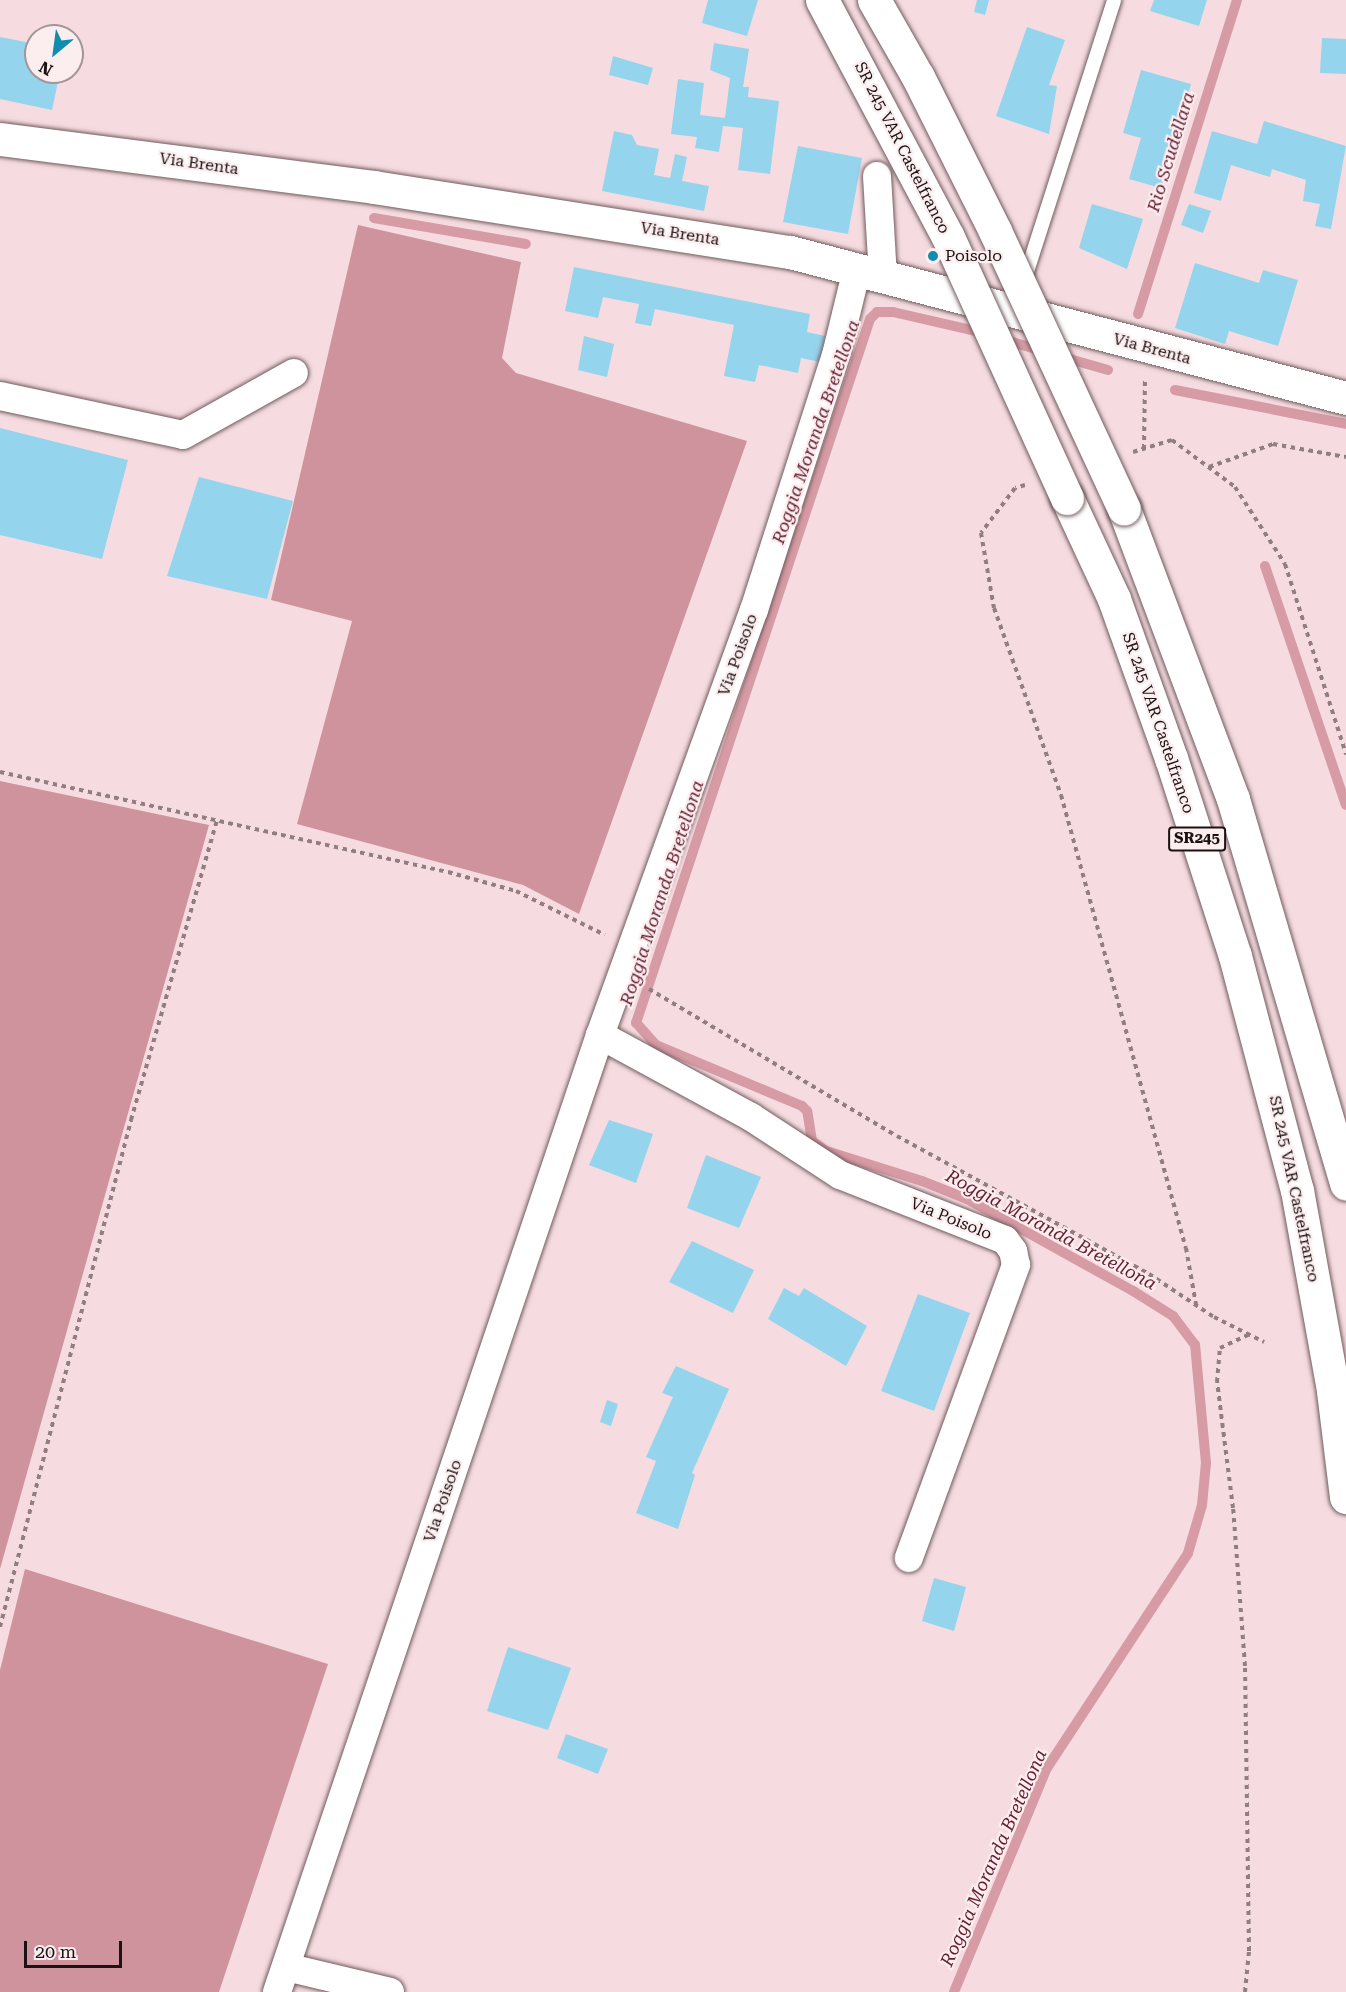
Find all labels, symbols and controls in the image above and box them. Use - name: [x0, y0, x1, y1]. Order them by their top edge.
- north arrow: [24, 24, 84, 84]
- text: N: [36, 57, 56, 80]
- street label: SR 245 VAR Castelfranco: [850, 59, 954, 237]
- water label: Rio Scudellara: [1142, 89, 1200, 215]
- street label: Via Brenta: [158, 149, 240, 179]
- street label: Via Brenta: [639, 218, 721, 250]
- place label: Poisolo: [945, 246, 1002, 266]
- marker: Poisolo: [926, 249, 940, 263]
- water label: Roggia Moranda Bretellona: [767, 317, 865, 547]
- street label: Via Brenta: [1111, 329, 1193, 369]
- street label: Via Poisolo: [714, 611, 762, 699]
- street label: SR 245 VAR Castelfranco: [1118, 630, 1198, 816]
- water label: Roggia Moranda Bretellona: [615, 778, 709, 1008]
- road number: SR245: [1167, 827, 1227, 851]
- street label: SR 245 VAR Castelfranco: [1265, 1094, 1323, 1284]
- water label: Roggia Moranda Bretellona: [942, 1165, 1160, 1295]
- street label: Via Poisolo: [908, 1194, 994, 1244]
- street label: Via Poisolo: [420, 1457, 466, 1545]
- water label: Roggia Moranda Bretellona: [936, 1746, 1052, 1970]
- scale bar: [27, 1929, 124, 1967]
- text: 20 m: [35, 1941, 76, 1962]

